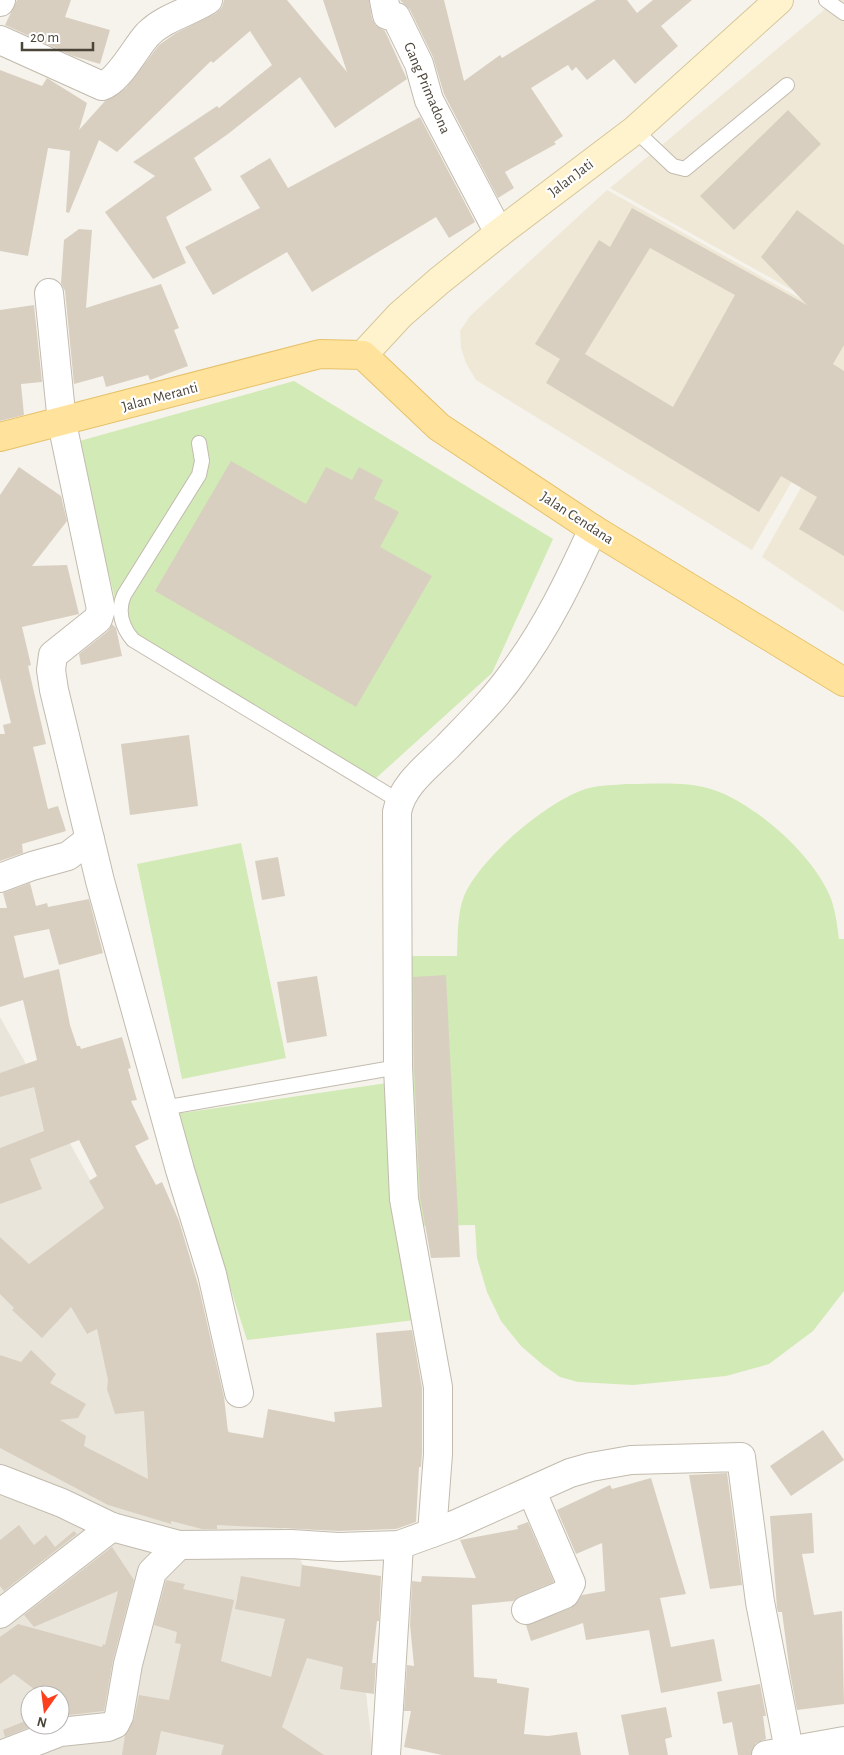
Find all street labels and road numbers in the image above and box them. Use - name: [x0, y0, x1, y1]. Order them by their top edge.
- street label: Gang Primadona: [401, 40, 453, 136]
- street label: Jalan Jati: [546, 156, 596, 200]
- street label: Jalan Meranti: [120, 380, 200, 414]
- street label: Jalan Cendana: [538, 489, 616, 547]

